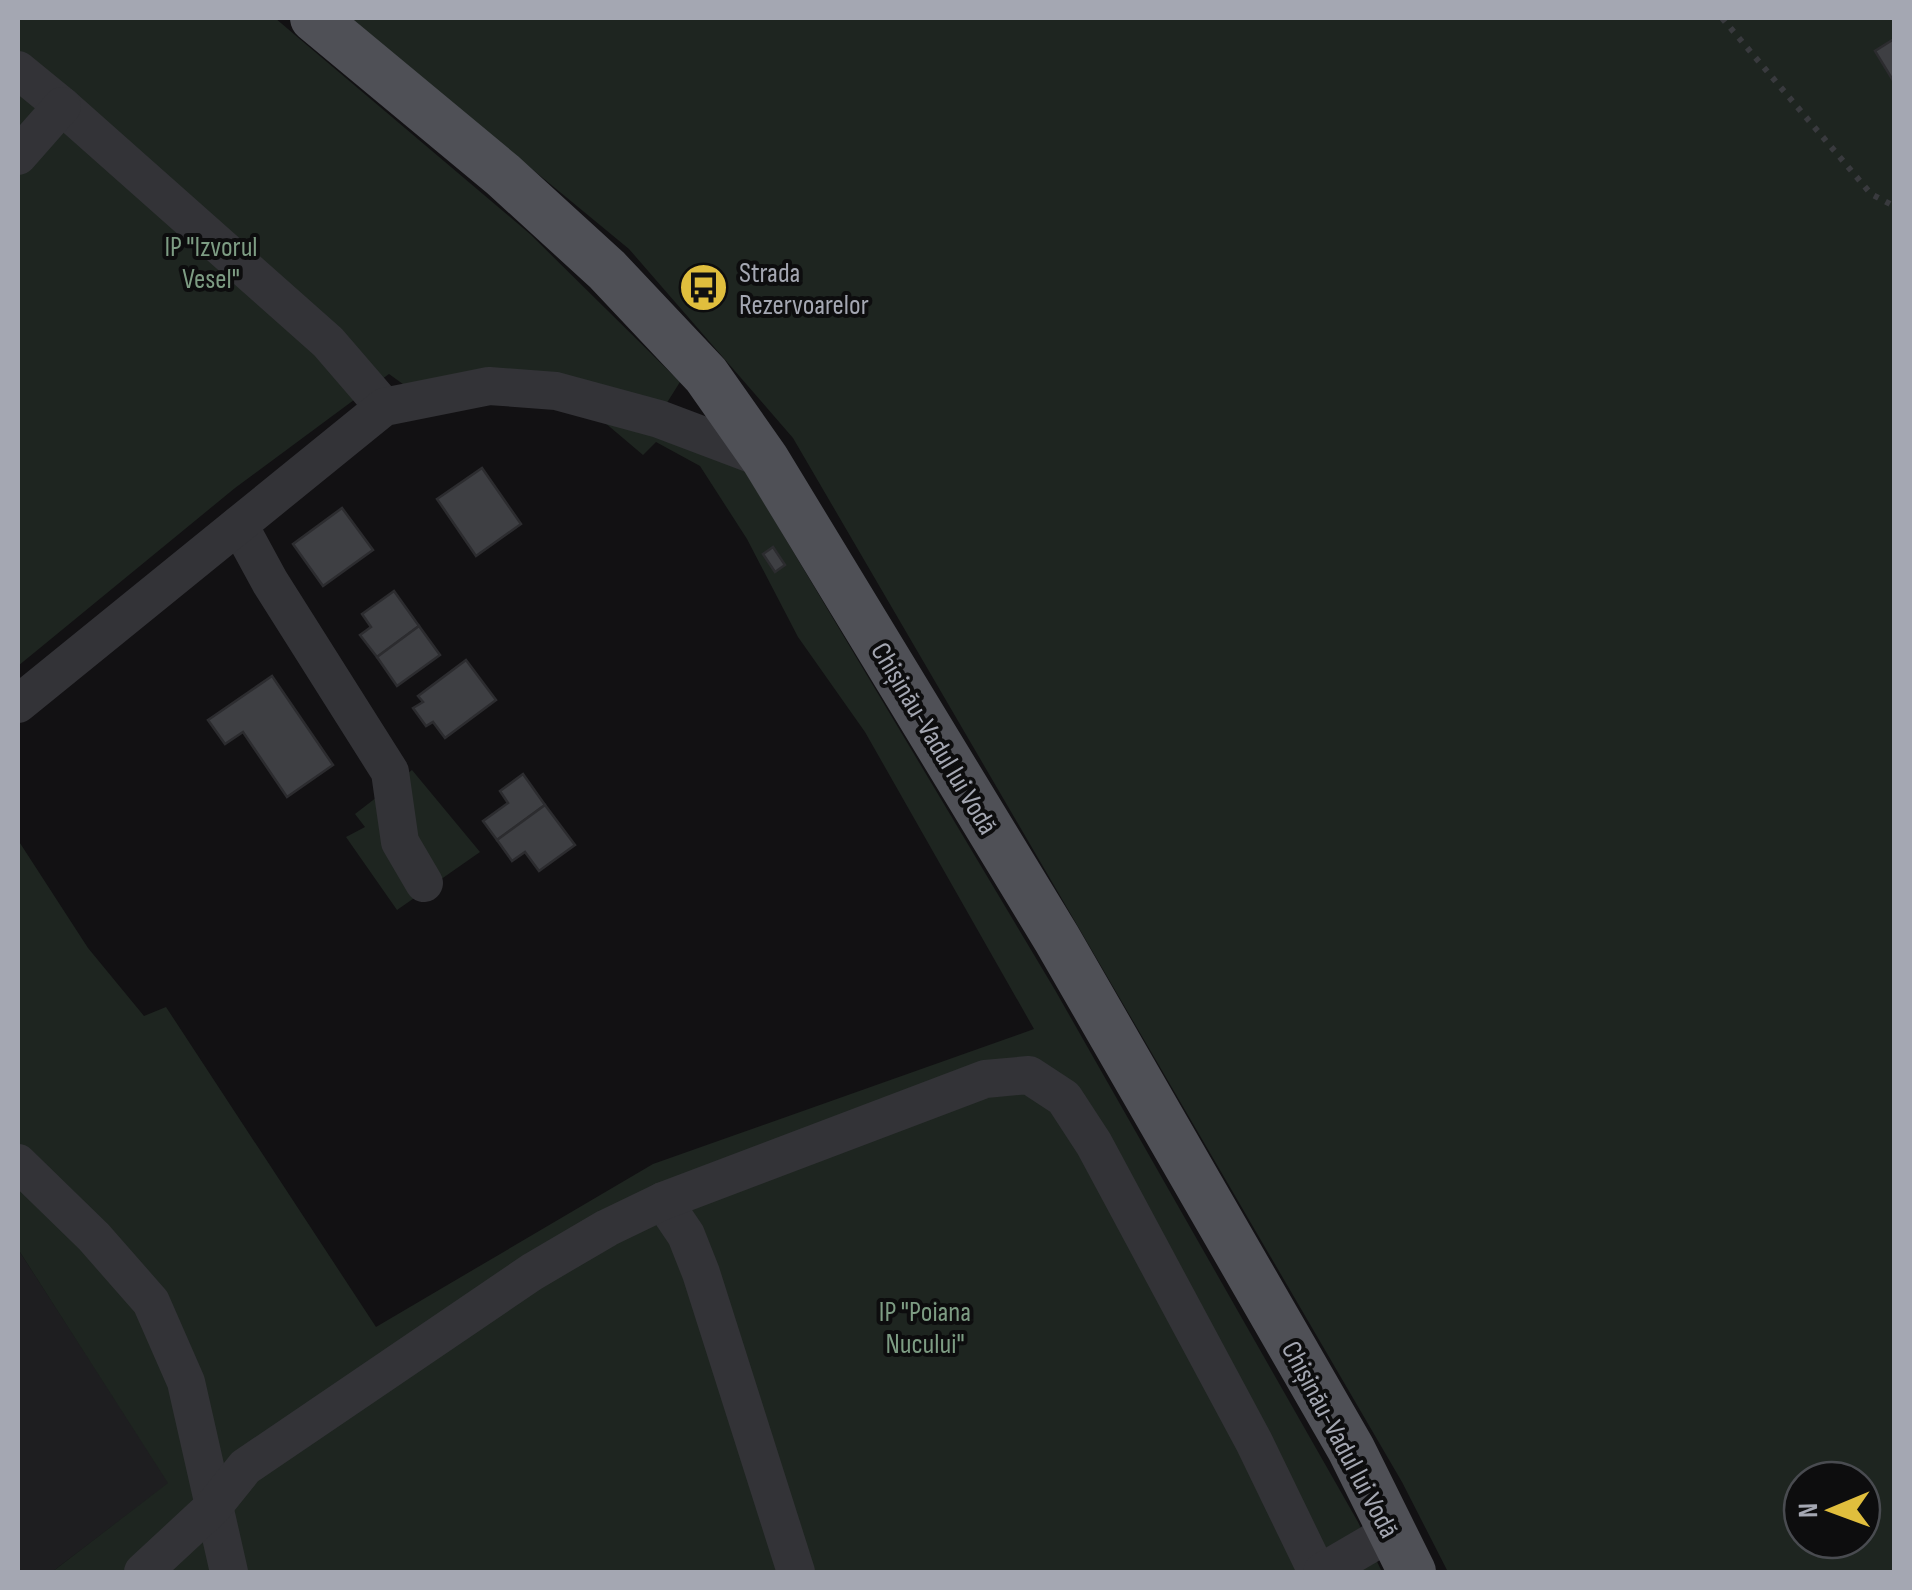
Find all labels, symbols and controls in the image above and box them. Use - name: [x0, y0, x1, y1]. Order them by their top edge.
- park label: IP "Izvorul Vesel": [164, 231, 258, 296]
- place label: Strada Rezervoarelor: [739, 257, 869, 322]
- bus stop icon: Strada Rezervoarelor: [678, 262, 730, 314]
- street label: Chișinău-Vadul lui Vodă: [863, 637, 1004, 841]
- park label: IP "Poiana Nucului": [879, 1296, 971, 1361]
- street label: Chișinău-Vadul lui Vodă: [1274, 1336, 1405, 1544]
- north arrow: [1782, 1460, 1882, 1560]
- text: N: [1792, 1503, 1825, 1518]

